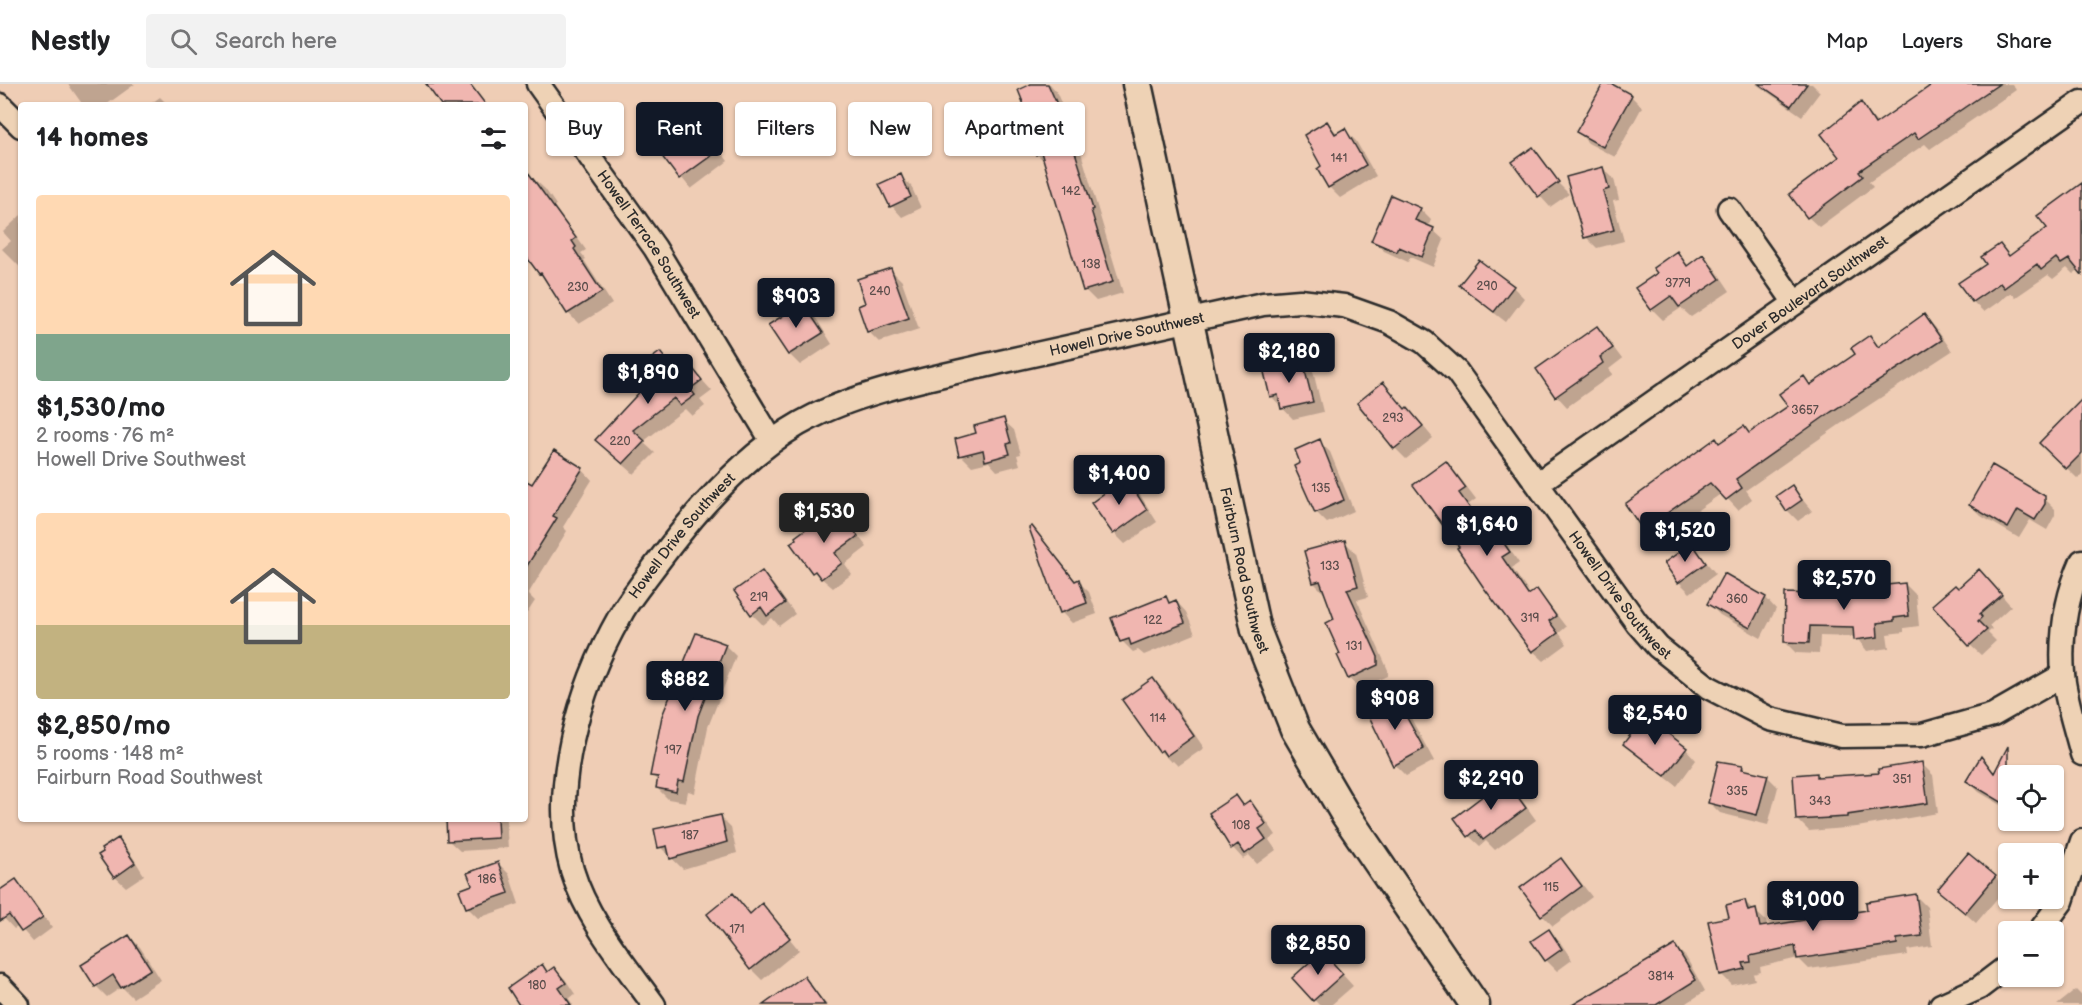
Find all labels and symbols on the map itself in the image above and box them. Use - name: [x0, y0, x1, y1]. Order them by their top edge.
- house number: 141: [1331, 151, 1347, 166]
- street label: Howell Terrace Southwest: [593, 167, 705, 322]
- house number: 142: [1061, 184, 1081, 199]
- street label: Dover Boulevard Southwest: [1728, 232, 1892, 354]
- house number: 138: [1081, 257, 1101, 272]
- house number: 3779: [1665, 276, 1691, 291]
- pin: $903: [760, 278, 832, 329]
- house number: 290: [1476, 279, 1498, 294]
- house number: 230: [567, 280, 589, 295]
- house number: 240: [869, 284, 891, 299]
- street label: Howell Drive Southwest: [1048, 308, 1206, 361]
- pin: $2,180: [1240, 333, 1338, 384]
- pin: $1,890: [599, 354, 697, 405]
- house number: 3657: [1791, 403, 1819, 418]
- house number: 293: [1382, 411, 1404, 426]
- house number: 220: [609, 434, 631, 449]
- pin: $1,400: [1070, 455, 1168, 506]
- street label: Howell Drive Southwest: [625, 469, 740, 603]
- house number: 135: [1312, 481, 1331, 496]
- street label: Fairburn Road Southwest: [1215, 486, 1273, 657]
- pin: $1,530: [775, 493, 873, 544]
- pin: $1,640: [1438, 506, 1536, 557]
- pin: $1,520: [1636, 512, 1734, 563]
- street label: Howell Drive Southwest: [1564, 527, 1675, 664]
- house number: 133: [1320, 559, 1340, 574]
- pin: $2,570: [1795, 560, 1893, 611]
- house number: 219: [750, 590, 768, 605]
- house number: 360: [1726, 592, 1748, 607]
- house number: 319: [1521, 611, 1540, 626]
- house number: 122: [1144, 613, 1162, 628]
- house number: 131: [1346, 639, 1362, 654]
- pin: $882: [649, 661, 721, 712]
- pin: $908: [1359, 680, 1431, 731]
- pin: $2,540: [1606, 695, 1704, 746]
- house number: 114: [1150, 711, 1167, 726]
- house number: 197: [664, 743, 682, 758]
- pin: $2,290: [1442, 760, 1540, 811]
- house number: 351: [1893, 772, 1911, 787]
- house number: 335: [1726, 784, 1748, 799]
- house number: 343: [1809, 794, 1831, 809]
- house number: 108: [1232, 818, 1250, 833]
- house number: 187: [681, 828, 699, 843]
- house number: 186: [478, 872, 496, 887]
- house number: 115: [1543, 880, 1559, 895]
- pin: $1,000: [1764, 881, 1862, 932]
- house number: 171: [729, 922, 745, 937]
- pin: $2,850: [1269, 925, 1367, 976]
- house number: 3814: [1648, 969, 1675, 984]
- house number: 180: [528, 978, 546, 993]

